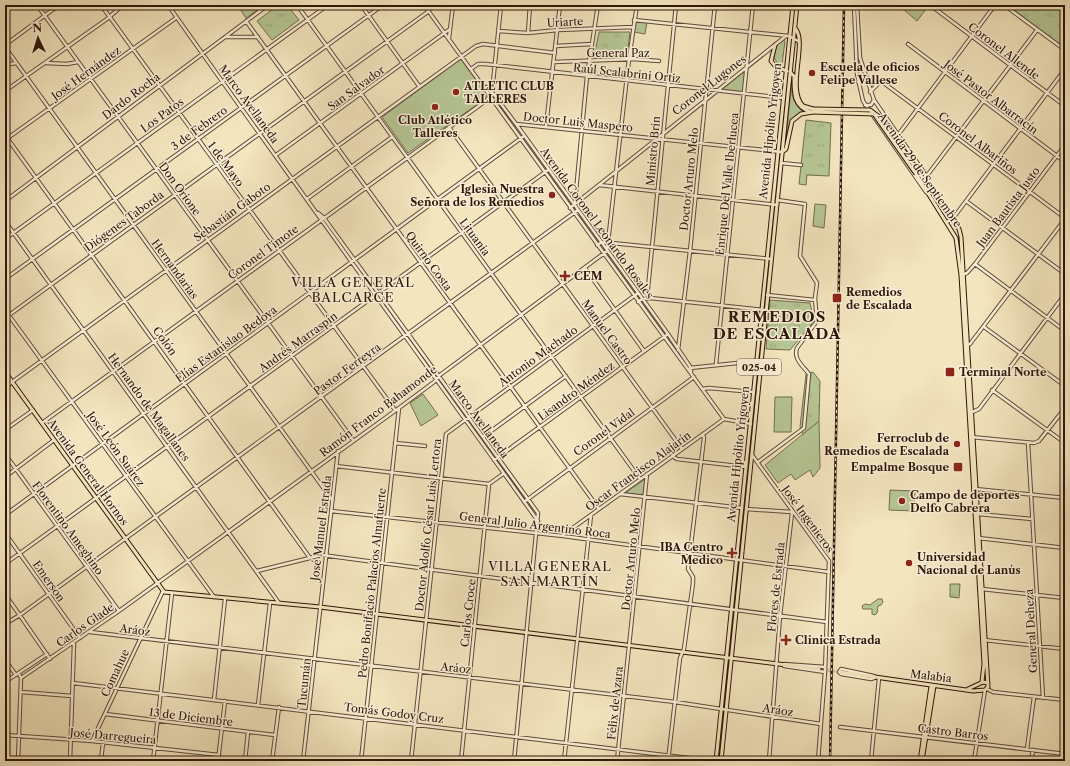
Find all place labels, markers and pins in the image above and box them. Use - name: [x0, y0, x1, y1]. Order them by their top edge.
- place label: Escuela de oficios Felipe Vallese: [820, 60, 920, 87]
- marker: Escuela de oficios Felipe Vallese: [807, 68, 817, 78]
- place label: ATLETIC CLUB TALLERES: [463, 79, 554, 106]
- marker: ATLETIC CLUB TALLERES: [451, 87, 461, 97]
- marker: Club Atlético Talleres: [430, 102, 440, 112]
- place label: Club Atlético Talleres: [398, 113, 472, 140]
- place label: Iglesia Nuestra Señora de los Remedios: [410, 182, 545, 209]
- marker: Iglesia Nuestra Señora de los Remedios: [547, 190, 557, 200]
- place label: CEM: [574, 269, 603, 283]
- marker: CEM: [559, 270, 571, 282]
- place label: Remedios de Escalada: [846, 285, 913, 312]
- marker: Remedios de Escalada: [831, 292, 843, 304]
- place label: Terminal Norte: [959, 365, 1047, 379]
- marker: Terminal Norte: [944, 366, 956, 378]
- place label: Ferroclub de Remedios de Escalada: [824, 431, 950, 458]
- marker: Ferroclub de Remedios de Escalada: [952, 439, 962, 449]
- place label: Empalme Bosque: [851, 460, 949, 474]
- marker: Empalme Bosque: [952, 461, 964, 473]
- place label: Campo de deportes Delfo Cabrera: [910, 488, 1020, 515]
- marker: Campo de deportes Delfo Cabrera: [897, 496, 907, 506]
- place label: IBA Centro Medico: [660, 540, 723, 567]
- marker: IBA Centro Medico: [726, 547, 738, 559]
- place label: Universidad Nacional de Lanús: [917, 550, 1021, 577]
- marker: Universidad Nacional de Lanús: [904, 558, 914, 568]
- place label: Clinica Estrada: [795, 633, 882, 647]
- marker: Clinica Estrada: [780, 634, 792, 646]

